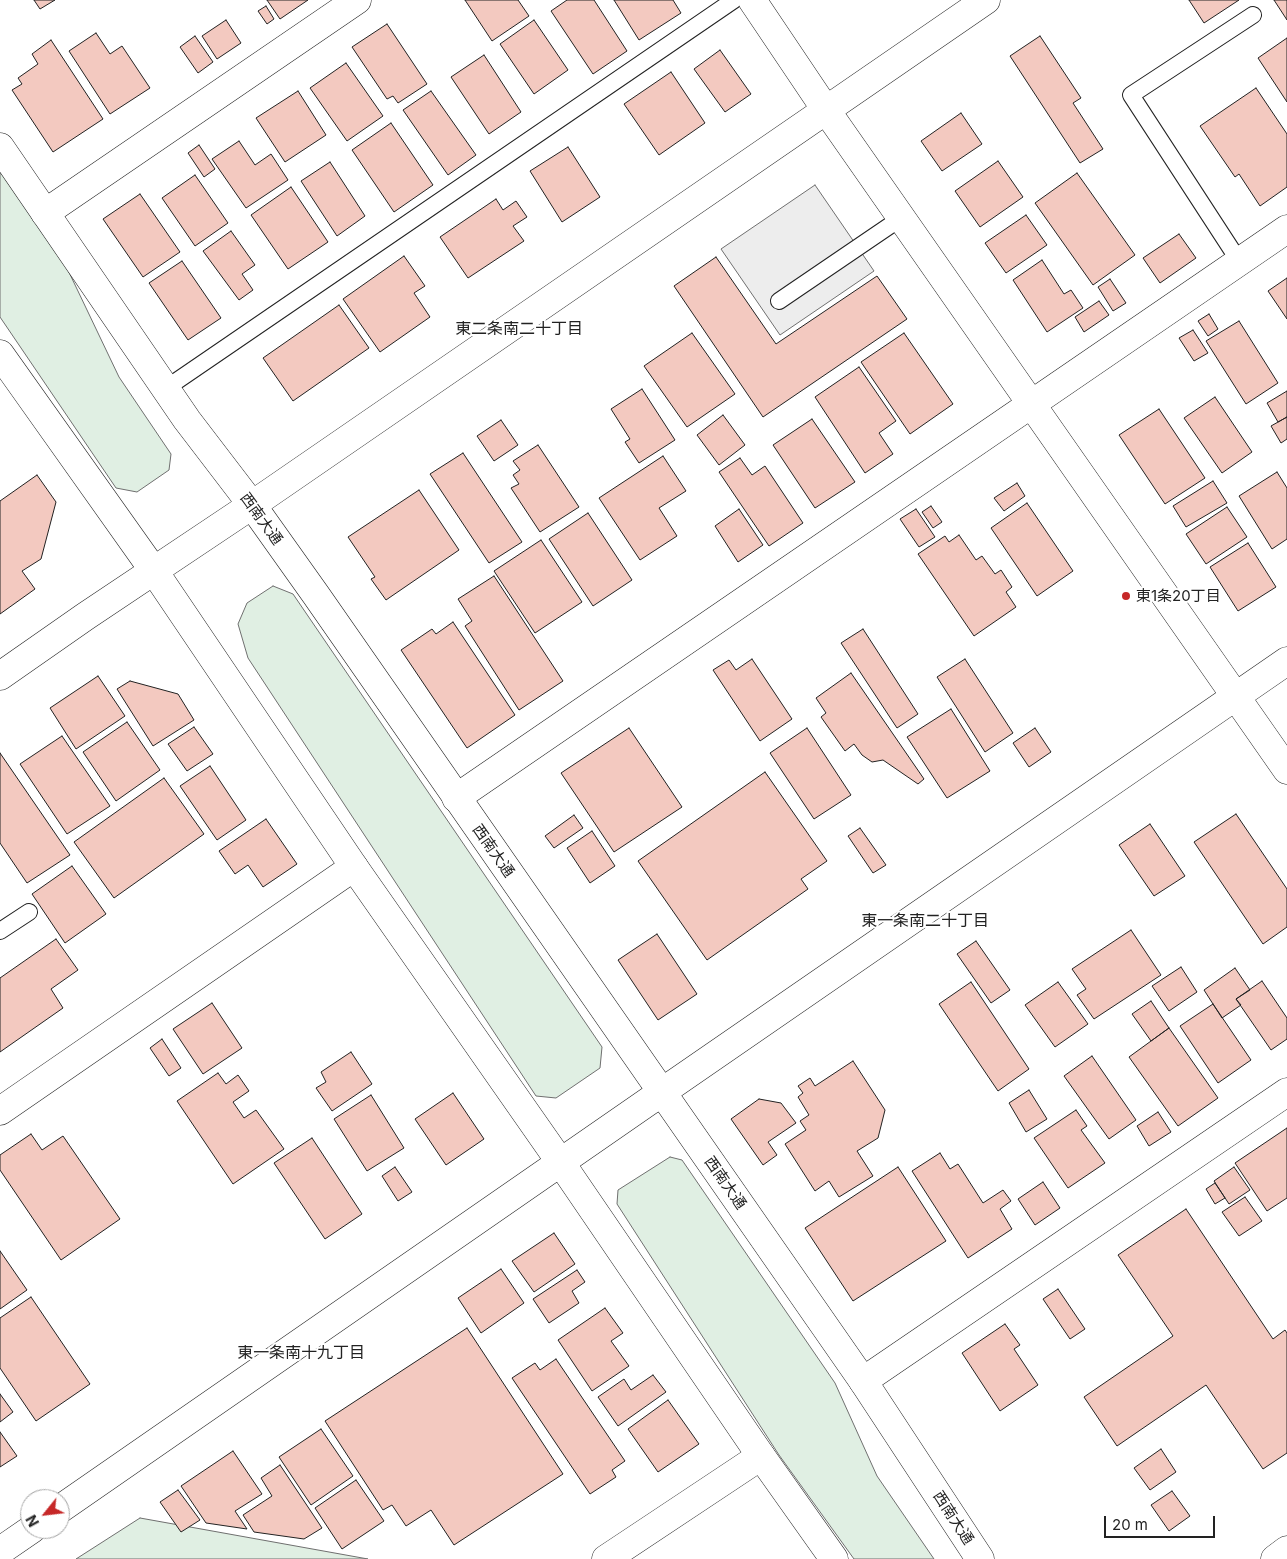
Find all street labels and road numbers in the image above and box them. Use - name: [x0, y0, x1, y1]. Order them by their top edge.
- street label: 西南大通: [236, 489, 286, 549]
- street label: 西南大通: [468, 821, 518, 881]
- street label: 西南大通: [700, 1153, 750, 1213]
- street label: 西南大通: [929, 1488, 977, 1548]

